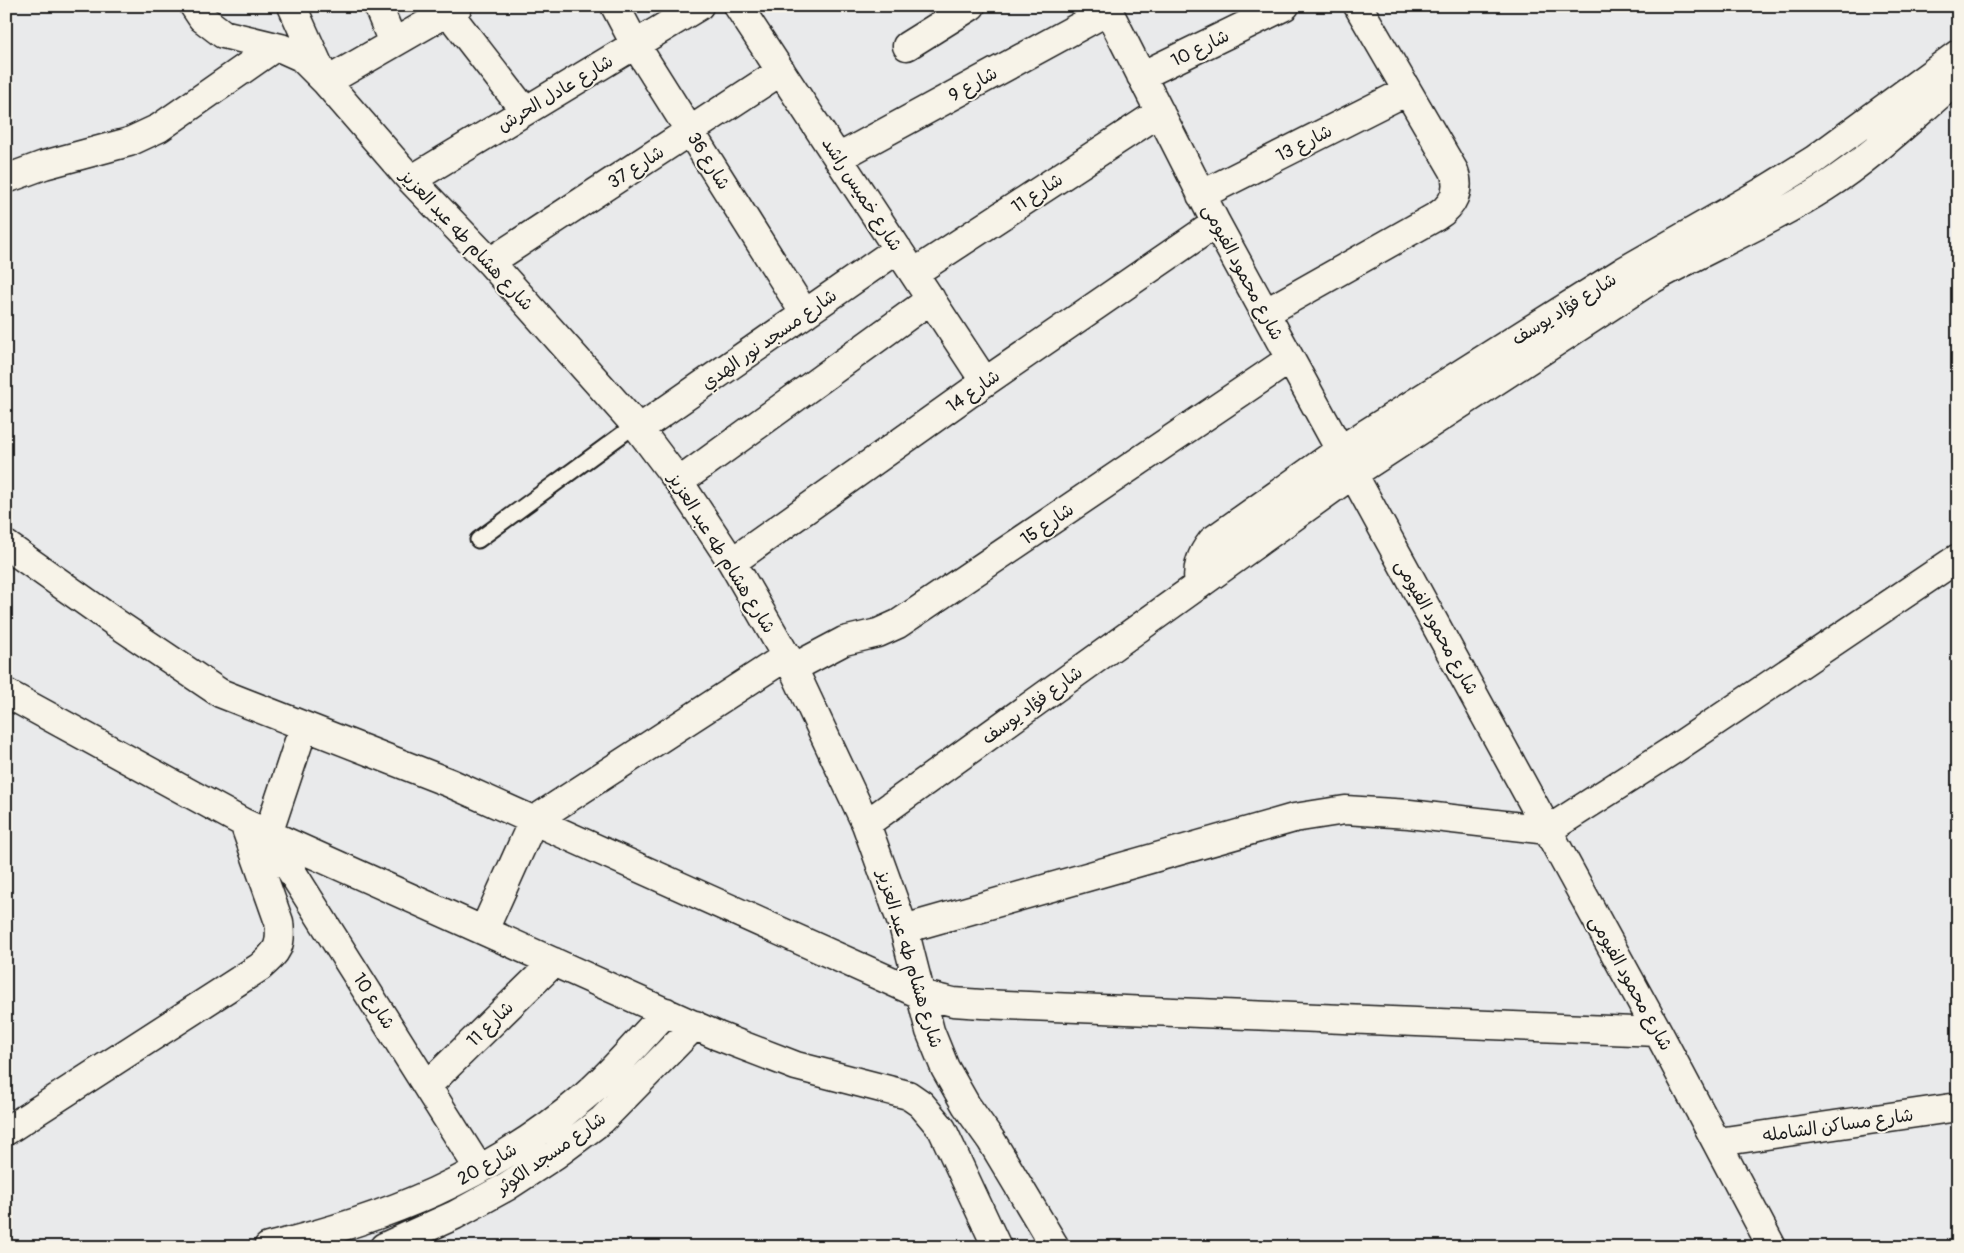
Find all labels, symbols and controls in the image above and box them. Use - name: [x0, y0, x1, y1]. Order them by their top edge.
- street label: شارع 10: [1167, 24, 1233, 72]
- street label: شارع عادل الحرش: [493, 50, 618, 137]
- street label: شارع 9: [945, 62, 1002, 107]
- street label: شارع 13: [1272, 120, 1336, 167]
- street label: شارع 36: [682, 128, 735, 194]
- street label: شارع خميس راشد: [816, 133, 907, 256]
- street label: شارع 37: [604, 141, 669, 194]
- street label: شارع هشام طه عبد العزيز: [392, 163, 538, 317]
- street label: شارع 11: [1007, 168, 1067, 219]
- street label: شارع محمود الفيومى: [1197, 200, 1288, 344]
- street label: شارع فؤاد يوسف: [1508, 268, 1621, 351]
- street label: شارع مسجد نور الهدي: [697, 284, 842, 396]
- street label: شارع 14: [942, 365, 1005, 418]
- street label: شارع هشام طه عبد العزيز: [660, 467, 780, 639]
- street label: شارع 15: [1016, 498, 1078, 551]
- street label: شارع محمود الفيومى: [1390, 556, 1483, 699]
- street label: شارع فؤاد يوسف: [977, 661, 1087, 750]
- street label: شارع هشام طه عبد العزيز: [869, 865, 948, 1052]
- street label: شارع محمود الفيومى: [1584, 912, 1677, 1055]
- street label: شارع 10: [347, 969, 400, 1034]
- street label: شارع 11: [462, 996, 519, 1052]
- street label: شارع مساكن الشامله: [1761, 1104, 1915, 1147]
- street label: شارع مسجد الكوثر: [490, 1107, 611, 1201]
- street label: شارع 20: [453, 1138, 521, 1191]

